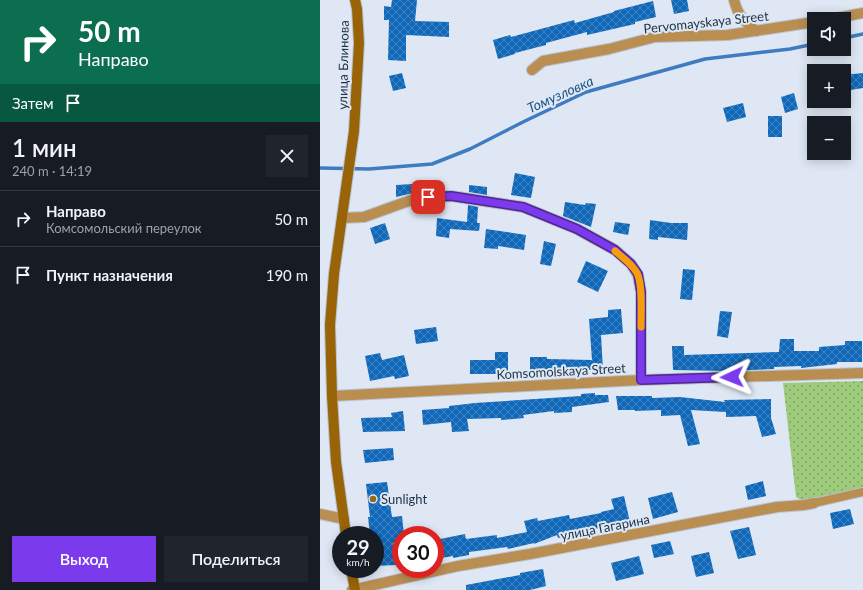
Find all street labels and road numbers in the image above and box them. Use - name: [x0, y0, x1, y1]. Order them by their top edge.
- street label: Pervomayskaya Street: [643, 7, 770, 37]
- street label: улица Блинова: [334, 20, 352, 110]
- street label: Komsomolskaya Street: [496, 360, 626, 382]
- street label: улица Гагарина: [559, 510, 651, 544]

